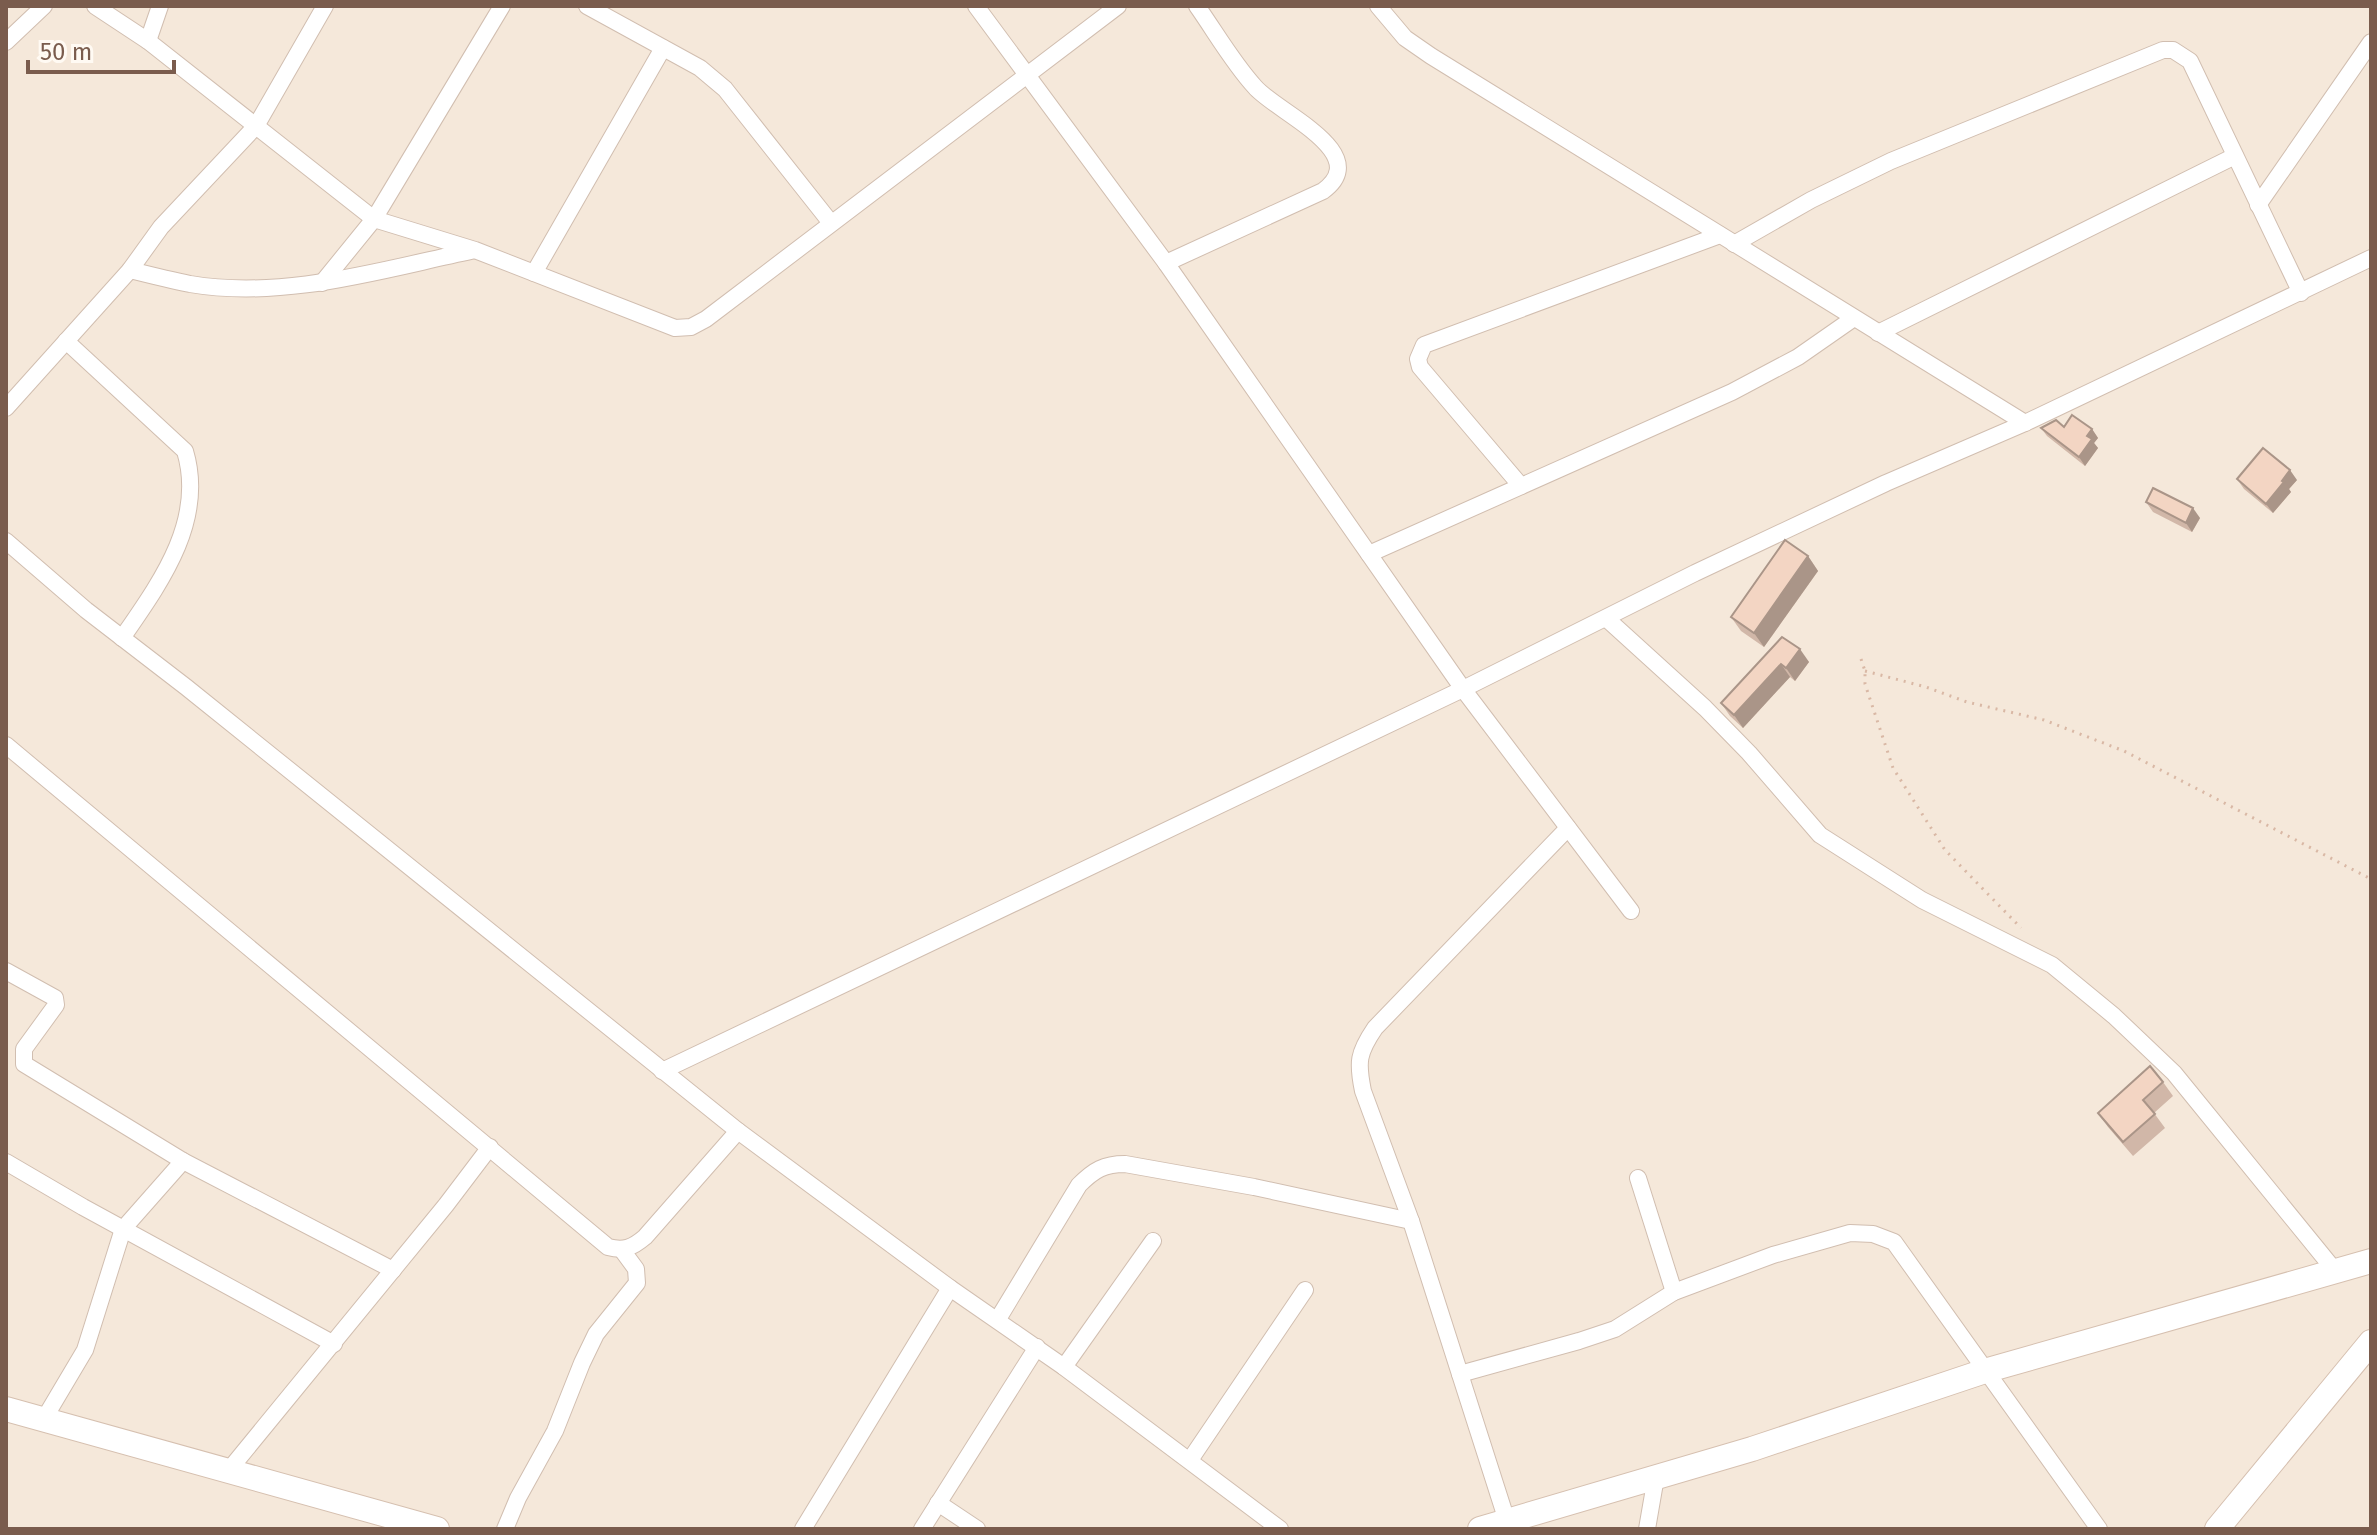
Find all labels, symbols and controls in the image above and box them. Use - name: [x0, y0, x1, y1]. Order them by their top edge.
- scale bar: [28, 24, 174, 74]
- text: 50 m: [40, 38, 92, 66]

